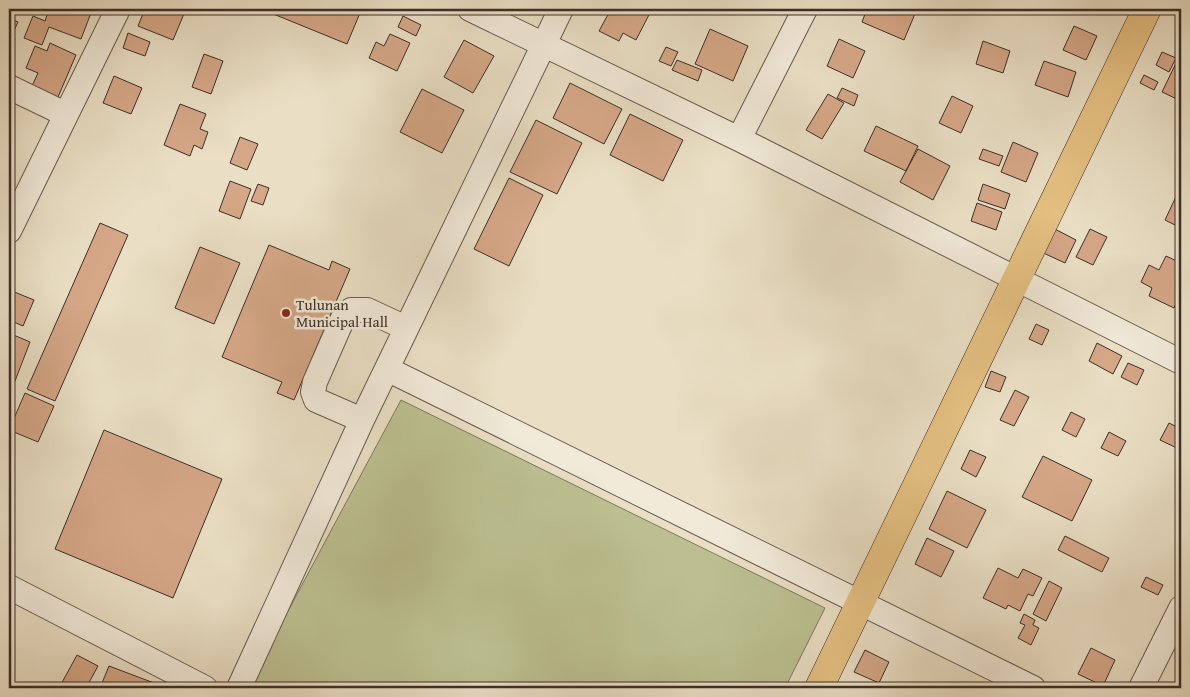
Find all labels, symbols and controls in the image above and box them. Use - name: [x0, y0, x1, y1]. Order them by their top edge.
- place label: Tulunan Municipal Hall: [296, 294, 388, 332]
- marker: Tulunan Municipal Hall: [280, 307, 292, 319]

